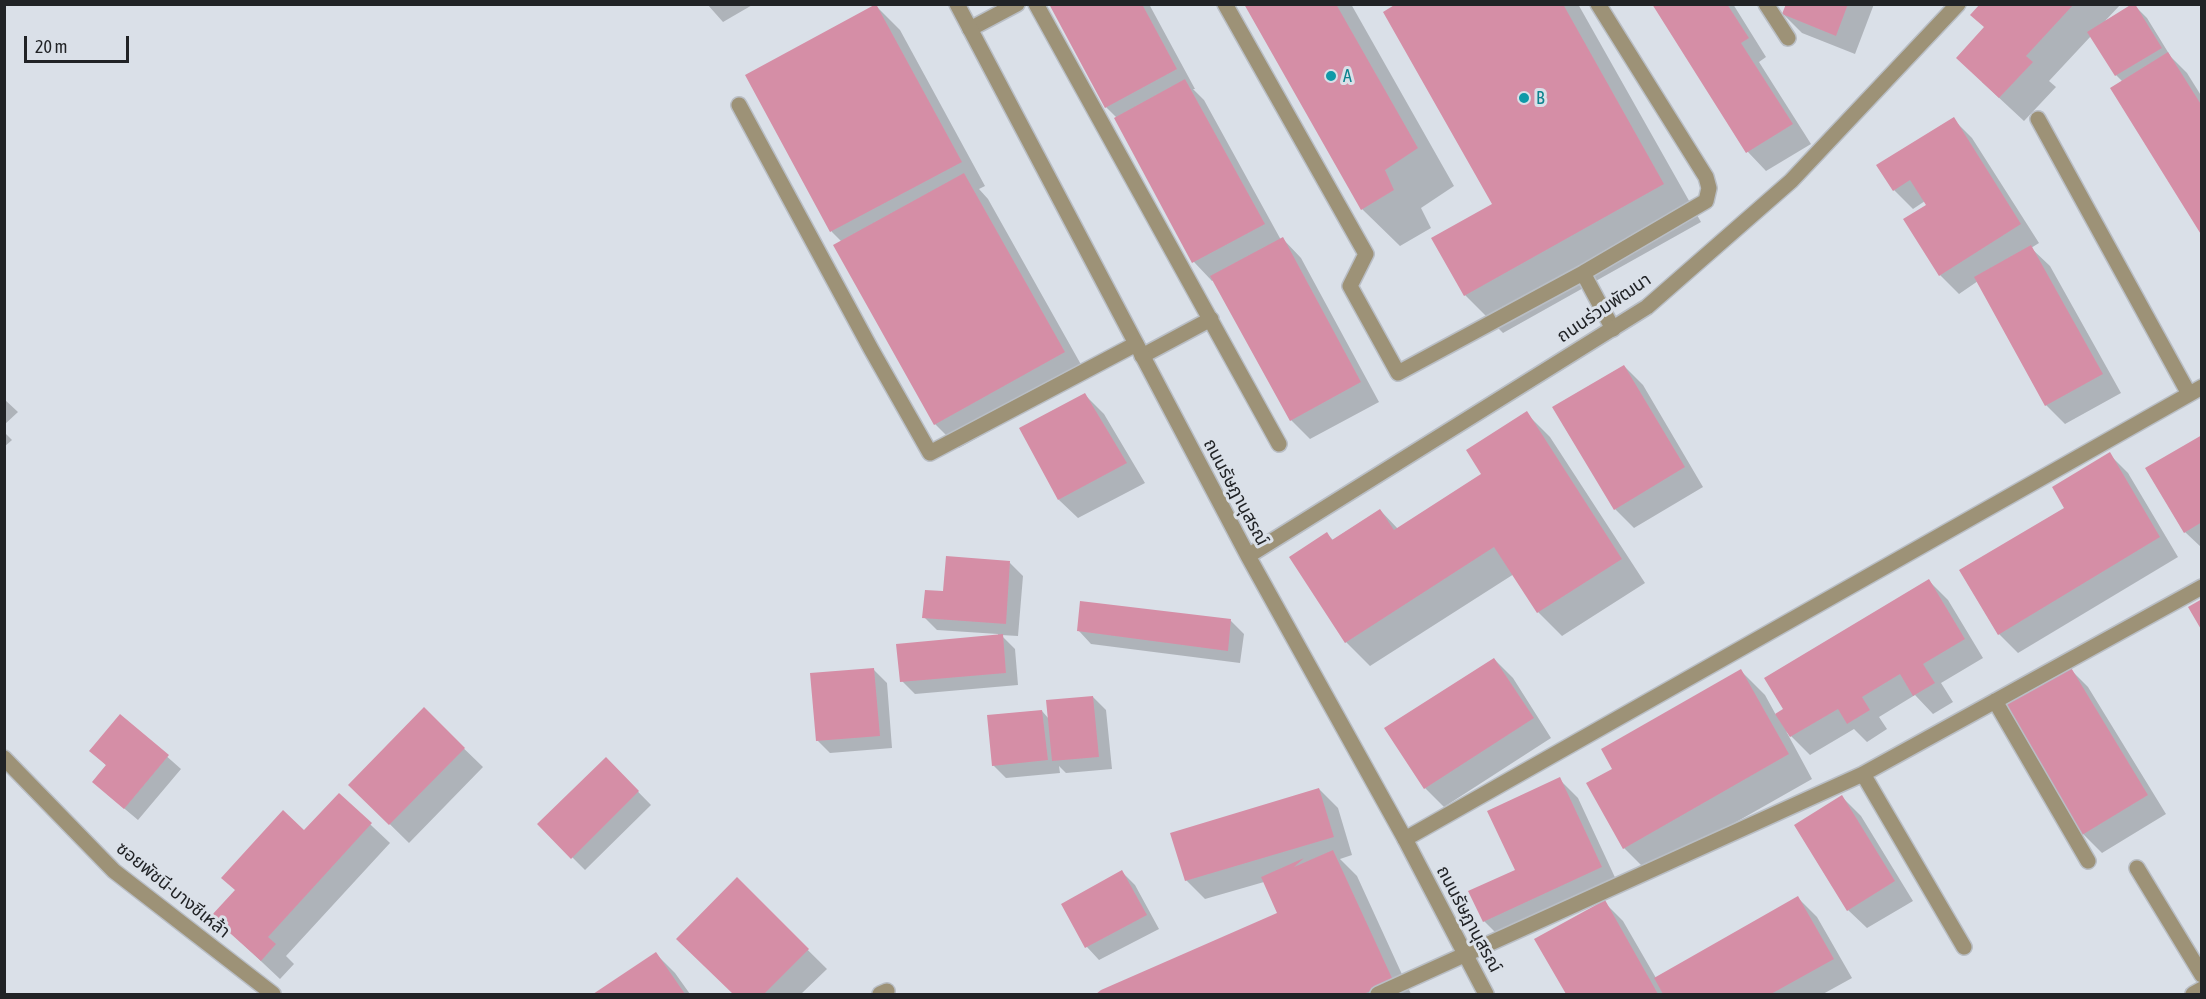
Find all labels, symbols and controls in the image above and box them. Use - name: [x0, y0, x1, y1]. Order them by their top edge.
- scale bar: [27, 24, 132, 62]
- text: 20 m: [35, 36, 67, 57]
- place label: A: [1343, 65, 1352, 87]
- marker: A: [1324, 69, 1338, 83]
- place label: B: [1536, 87, 1545, 109]
- marker: B: [1517, 91, 1531, 105]
- street label: ถนนร่วมพัฒนา: [1553, 269, 1655, 347]
- street label: ถนนรัษฎานุสรณ์: [1199, 435, 1273, 549]
- street label: ซอยพัชนี-บางชีเหล้า: [112, 837, 234, 943]
- street label: ถนนรัษฎานุสรณ์: [1432, 862, 1506, 976]

